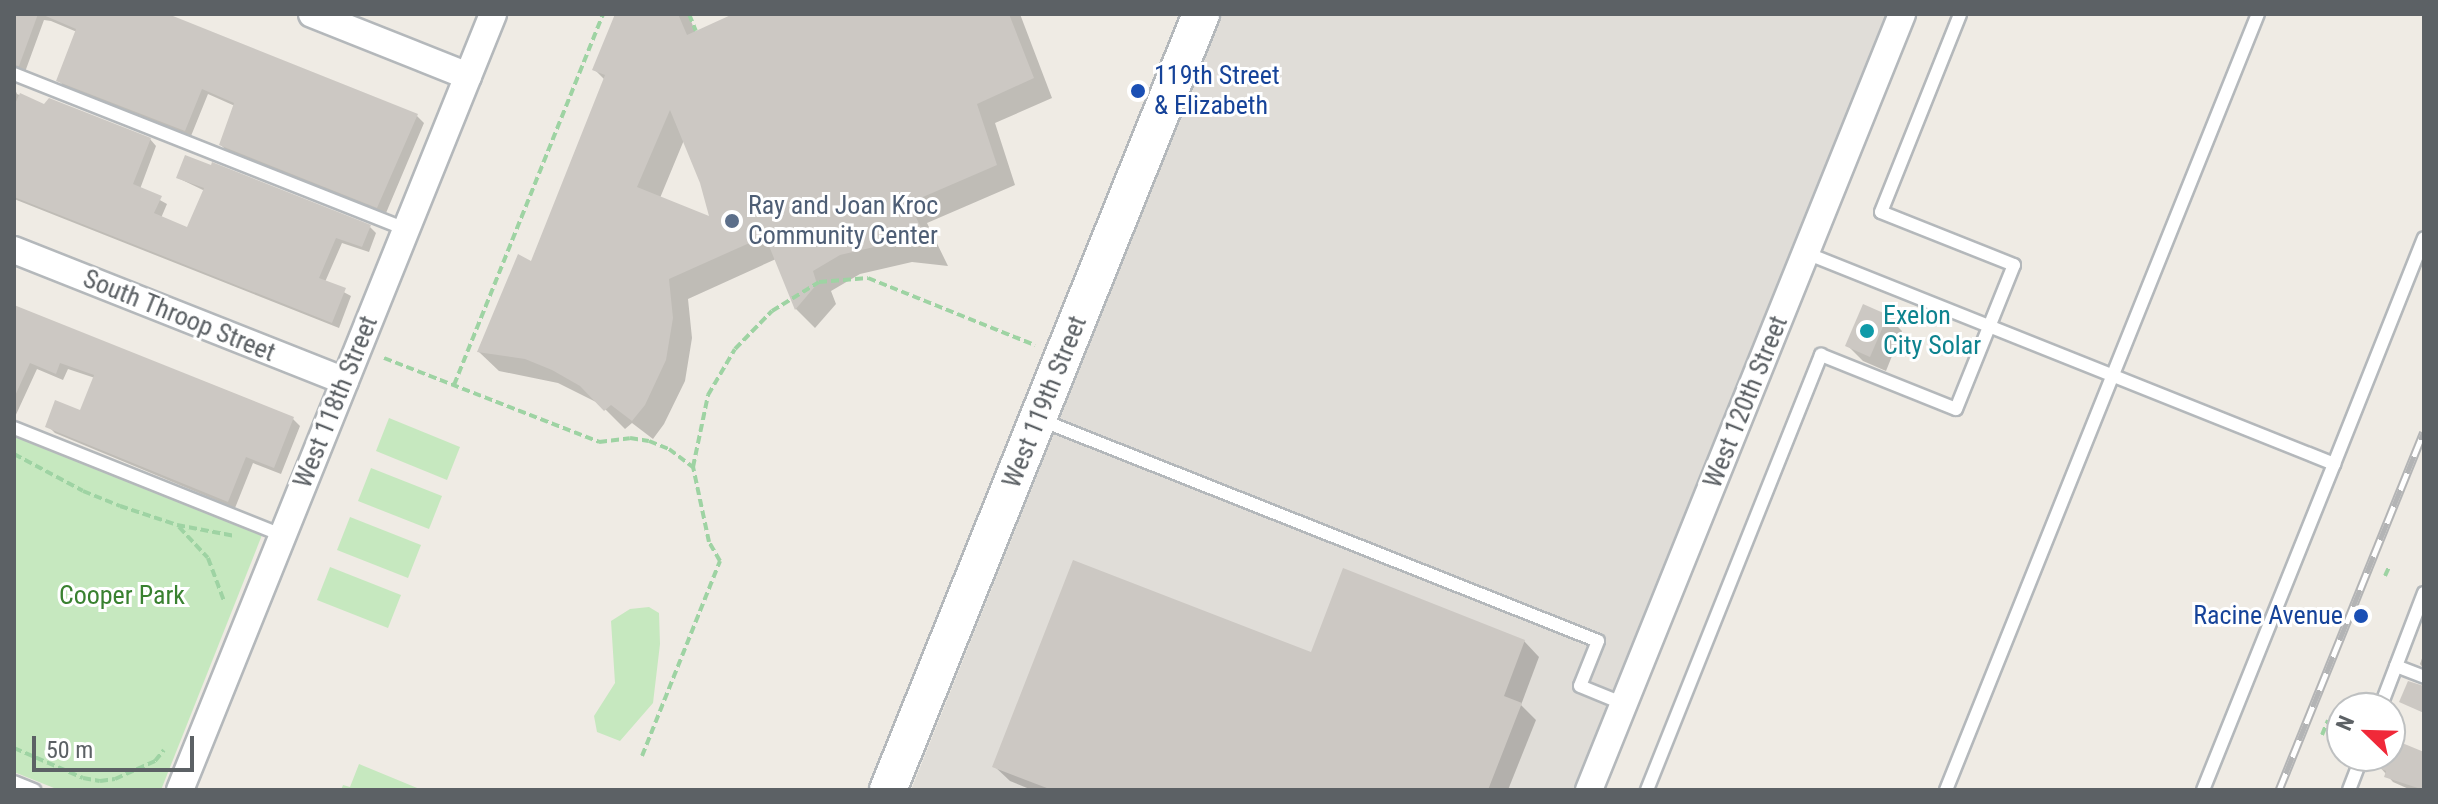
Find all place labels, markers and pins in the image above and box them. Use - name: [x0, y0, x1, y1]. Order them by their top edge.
- place label: 119th Street & Elizabeth: [1154, 60, 1280, 122]
- marker: 119th Street & Elizabeth: [1129, 82, 1147, 100]
- place label: Ray and Joan Kroc Community Center: [748, 190, 938, 252]
- marker: Ray and Joan Kroc Community Center: [723, 212, 741, 230]
- place label: Exelon City Solar: [1883, 300, 1981, 362]
- marker: Exelon City Solar: [1858, 322, 1876, 340]
- place label: Racine Avenue: [2193, 600, 2343, 632]
- marker: Racine Avenue: [2350, 605, 2372, 627]

